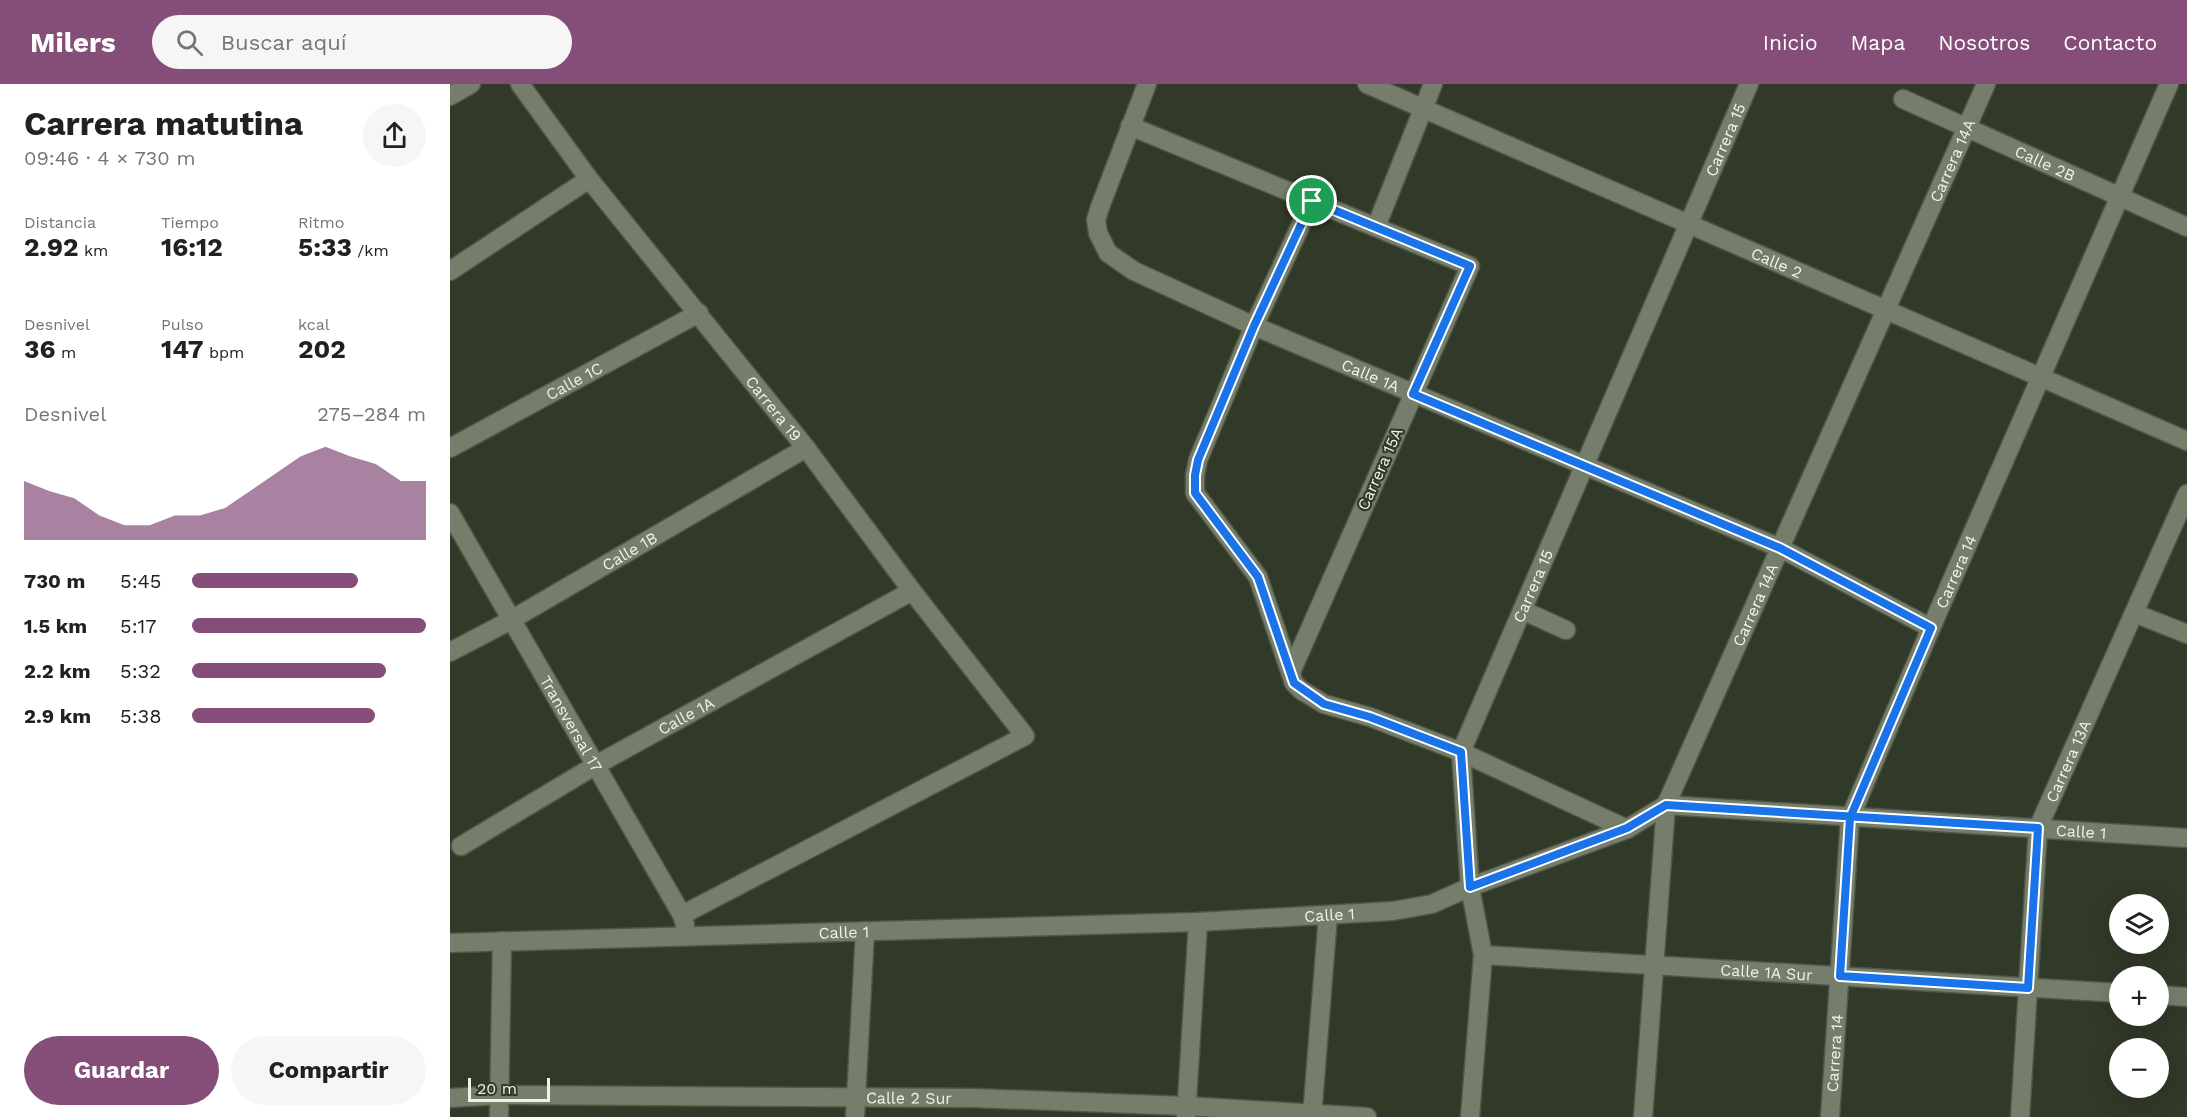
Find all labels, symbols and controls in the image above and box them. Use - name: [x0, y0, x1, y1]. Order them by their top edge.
- search box: [152, 15, 572, 69]
- text: Milers: [30, 26, 116, 59]
- icon: search: [173, 26, 206, 59]
- text: Buscar aquí: [221, 30, 347, 55]
- text: Inicio: [1763, 30, 1818, 55]
- text: Mapa: [1851, 30, 1905, 55]
- text: Nosotros: [1938, 30, 2030, 55]
- text: Contacto: [2063, 30, 2157, 55]
- street label: Carrera 15: [1701, 100, 1749, 179]
- text: Carrera matutina: [24, 104, 303, 143]
- button: share: [363, 104, 426, 167]
- street label: Carrera 14A: [1925, 116, 1979, 205]
- street label: Calle 2B: [2012, 141, 2078, 185]
- text: 09:46 · 4 × 730 m: [24, 146, 196, 170]
- pin: [1286, 175, 1337, 226]
- icon: arrive: [1295, 184, 1328, 217]
- text: Distancia: [24, 213, 96, 232]
- text: Tiempo: [161, 213, 219, 232]
- text: Ritmo: [298, 213, 344, 232]
- text: 2.92: [24, 232, 79, 262]
- text: 16:12: [161, 232, 223, 262]
- text: 5:33: [298, 232, 352, 262]
- text: km: [79, 241, 108, 260]
- text: /km: [352, 241, 389, 260]
- street label: Calle 2: [1748, 243, 1805, 282]
- text: Desnivel: [24, 315, 90, 334]
- text: Pulso: [161, 315, 204, 334]
- text: kcal: [298, 315, 330, 334]
- text: 36: [24, 334, 55, 364]
- text: 147: [161, 334, 204, 364]
- text: 202: [298, 334, 346, 364]
- text: m: [55, 343, 76, 362]
- text: bpm: [204, 343, 244, 362]
- street label: Calle 1A: [1339, 355, 1403, 396]
- street label: Calle 1C: [542, 358, 606, 404]
- street label: Carrera 19: [742, 372, 806, 445]
- text: Desnivel: [24, 402, 106, 426]
- text: 275–284 m: [317, 402, 426, 426]
- street label: Carrera 15A: [1353, 424, 1407, 513]
- street label: Calle 1B: [598, 527, 661, 574]
- street label: Carrera 14: [1931, 532, 1980, 611]
- street label: Carrera 15: [1509, 546, 1557, 625]
- street label: Carrera 14A: [1728, 560, 1782, 649]
- text: 730 m: [24, 569, 85, 593]
- text: 5:45: [120, 569, 161, 593]
- text: 1.5 km: [24, 614, 87, 638]
- text: 5:17: [120, 614, 157, 638]
- text: 2.2 km: [24, 659, 91, 683]
- text: 5:32: [120, 659, 161, 683]
- street label: Transversal 17: [536, 672, 607, 775]
- street label: Calle 1A: [655, 692, 718, 739]
- text: 2.9 km: [24, 704, 91, 728]
- text: 5:38: [120, 704, 162, 728]
- street label: Carrera 13A: [2041, 716, 2095, 805]
- street label: Calle 1: [2055, 820, 2107, 842]
- map controls: [2109, 894, 2169, 1098]
- button: layers: [2109, 894, 2169, 954]
- street label: Calle 1: [1304, 904, 1355, 925]
- street label: Calle 1: [818, 922, 869, 942]
- street label: Calle 1A Sur: [1720, 960, 1814, 984]
- button: +: [2109, 966, 2169, 1026]
- street label: Carrera 14: [1822, 1013, 1846, 1093]
- button: Guardar: [24, 1036, 219, 1105]
- button: Compartir: [231, 1036, 426, 1105]
- button: −: [2109, 1038, 2169, 1098]
- scale bar: [468, 1075, 550, 1102]
- text: 20 m: [477, 1079, 517, 1098]
- street label: Calle 2 Sur: [866, 1088, 952, 1107]

